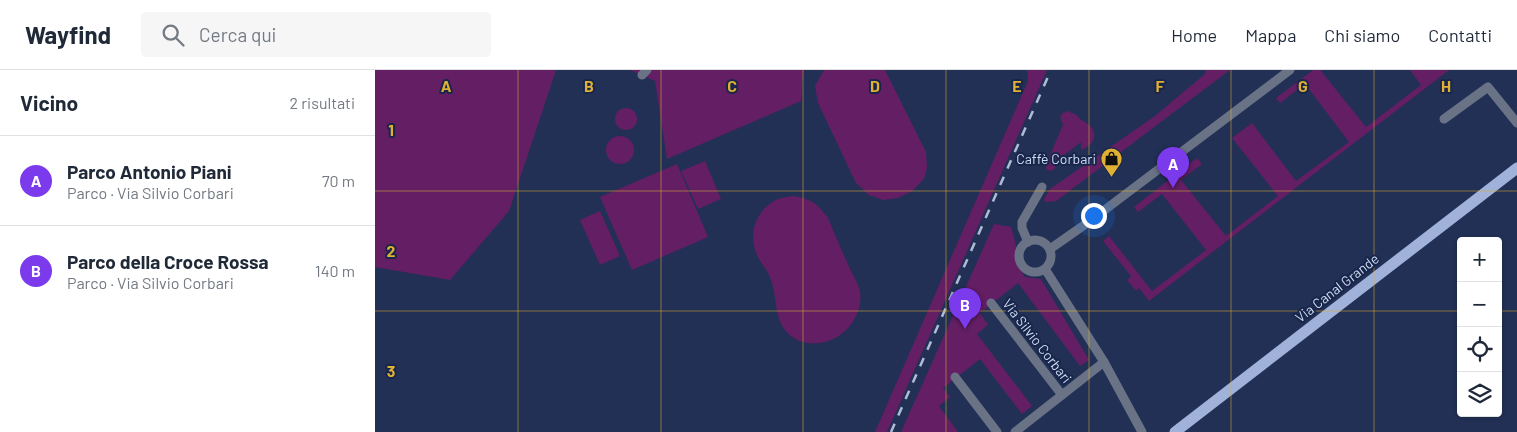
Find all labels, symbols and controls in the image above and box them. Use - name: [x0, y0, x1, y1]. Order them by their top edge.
- search box: [141, 12, 491, 57]
- text: Wayfind: [25, 20, 111, 49]
- icon: search: [159, 21, 187, 49]
- text: Cerca qui: [199, 23, 276, 46]
- text: Home: [1171, 24, 1217, 46]
- text: Mappa: [1245, 24, 1296, 46]
- text: Chi siamo: [1324, 24, 1400, 46]
- text: Contatti: [1428, 24, 1492, 46]
- text: A: [441, 76, 452, 95]
- text: B: [584, 76, 594, 95]
- text: C: [727, 76, 737, 95]
- text: D: [870, 76, 880, 95]
- text: E: [1012, 76, 1022, 95]
- text: F: [1156, 76, 1165, 95]
- text: G: [1298, 76, 1308, 95]
- text: H: [1441, 76, 1451, 95]
- text: Vicino: [20, 90, 78, 115]
- text: 2 risultati: [290, 93, 355, 112]
- text: 1: [388, 120, 394, 139]
- shop icon: Caffè Corbari: [1100, 147, 1124, 178]
- pin: A: [1157, 147, 1189, 188]
- place label: Caffè Corbari: [1016, 150, 1096, 167]
- text: Parco Antonio Piani: [67, 160, 232, 183]
- text: A: [31, 171, 41, 190]
- text: 70 m: [322, 171, 355, 190]
- text: Parco · Via Silvio Corbari: [67, 183, 234, 202]
- your location: [1081, 203, 1107, 229]
- map controls: [1457, 237, 1502, 417]
- button: +: [1457, 237, 1502, 282]
- text: 2: [387, 241, 396, 260]
- text: Parco della Croce Rossa: [67, 250, 269, 273]
- street label: Via Canal Grande: [1292, 250, 1382, 326]
- text: B: [31, 261, 41, 280]
- text: 140 m: [315, 261, 355, 280]
- text: Parco · Via Silvio Corbari: [67, 273, 234, 292]
- button: −: [1457, 282, 1502, 327]
- pin: B: [949, 288, 981, 329]
- street label: Via Silvio Corbari: [999, 295, 1076, 386]
- button: locate: [1457, 327, 1502, 372]
- text: 3: [387, 361, 395, 380]
- button: layers: [1457, 372, 1502, 417]

